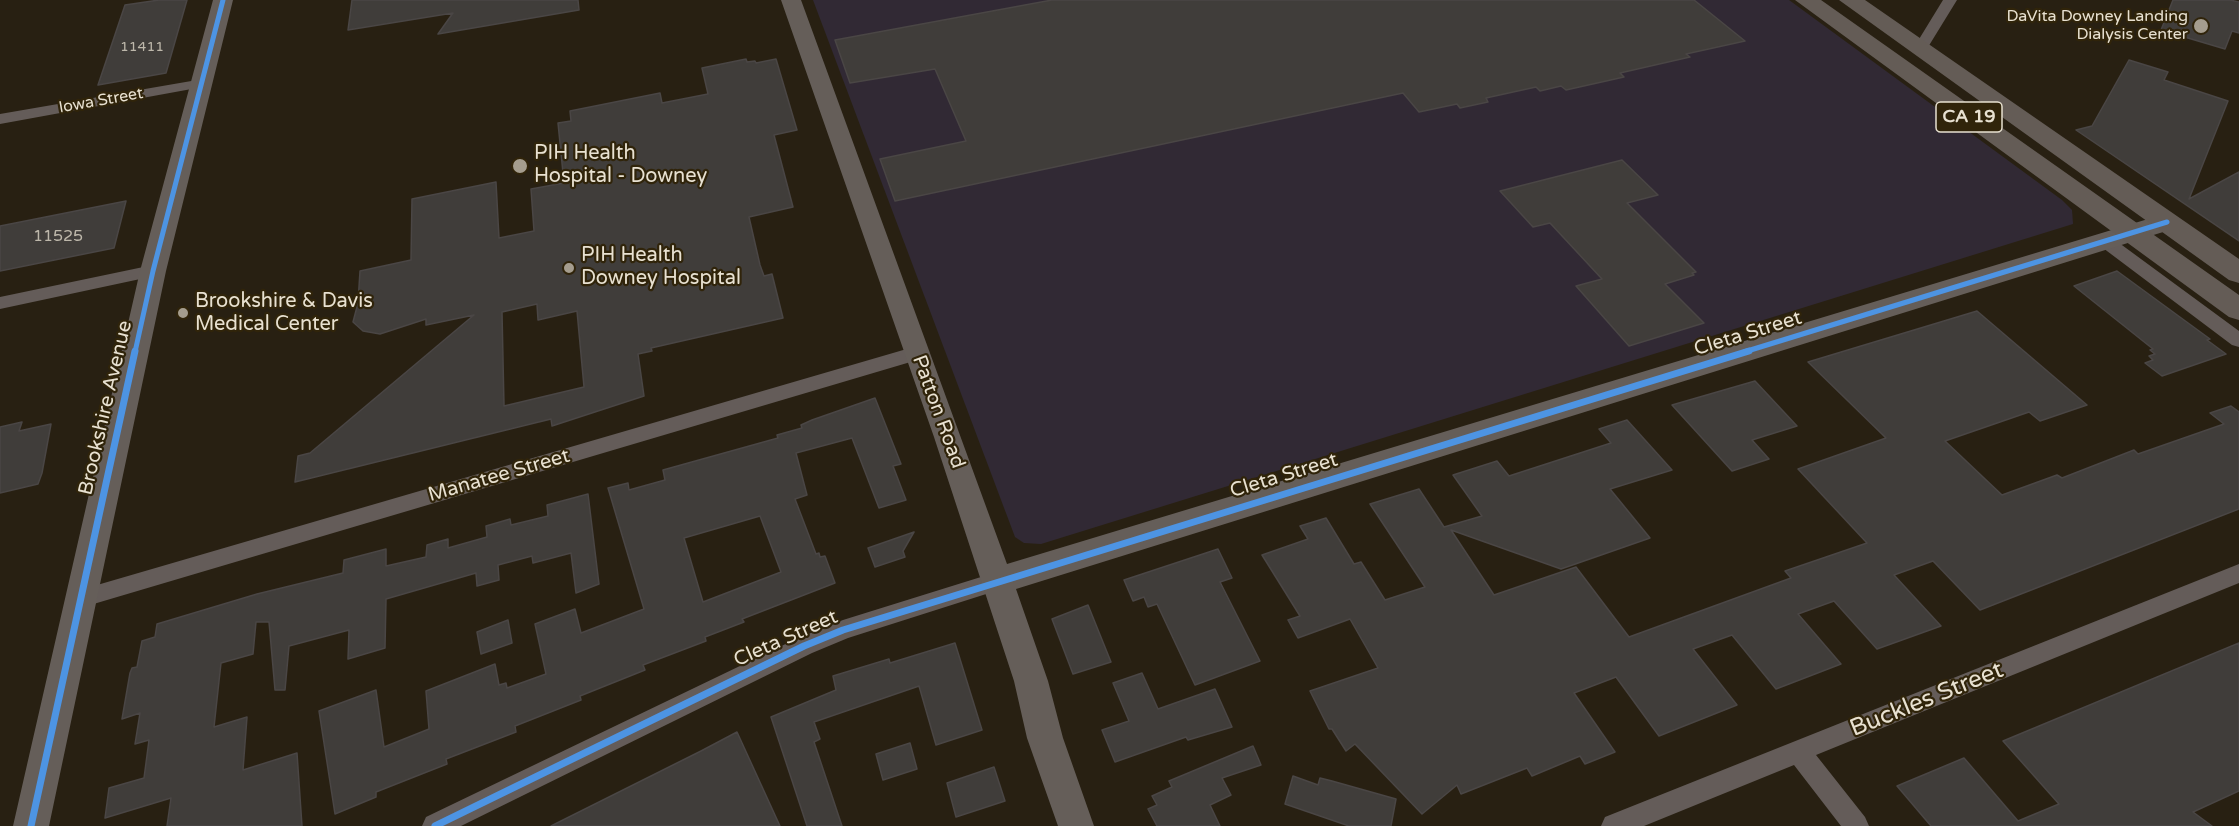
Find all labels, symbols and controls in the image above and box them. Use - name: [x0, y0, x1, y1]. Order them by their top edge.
- place label: DaVita Downey Landing Dialysis Center: [2006, 7, 2188, 45]
- marker: DaVita Downey Landing Dialysis Center: [2192, 17, 2210, 35]
- house number: 11411: [120, 39, 164, 55]
- street label: Iowa Street: [57, 84, 145, 118]
- road number: CA 19: [1936, 102, 2002, 132]
- place label: PIH Health Hospital - Downey: [534, 142, 707, 189]
- marker: PIH Health Hospital - Downey: [511, 157, 529, 175]
- house number: 11525: [33, 227, 83, 247]
- place label: PIH Health Downey Hospital: [581, 244, 741, 291]
- marker: PIH Health Downey Hospital: [562, 261, 576, 275]
- place label: Brookshire & Davis Medical Center: [195, 290, 373, 337]
- marker: Brookshire & Davis Medical Center: [176, 306, 190, 320]
- street label: Cleta Street: [1691, 306, 1805, 362]
- street label: Brookshire Avenue: [74, 318, 138, 498]
- street label: Patton Road: [906, 352, 970, 472]
- street label: Manatee Street: [425, 444, 573, 508]
- street label: Cleta Street: [1227, 448, 1341, 504]
- street label: Cleta Street: [730, 605, 842, 673]
- street label: Buckles Street: [1846, 656, 2008, 744]

